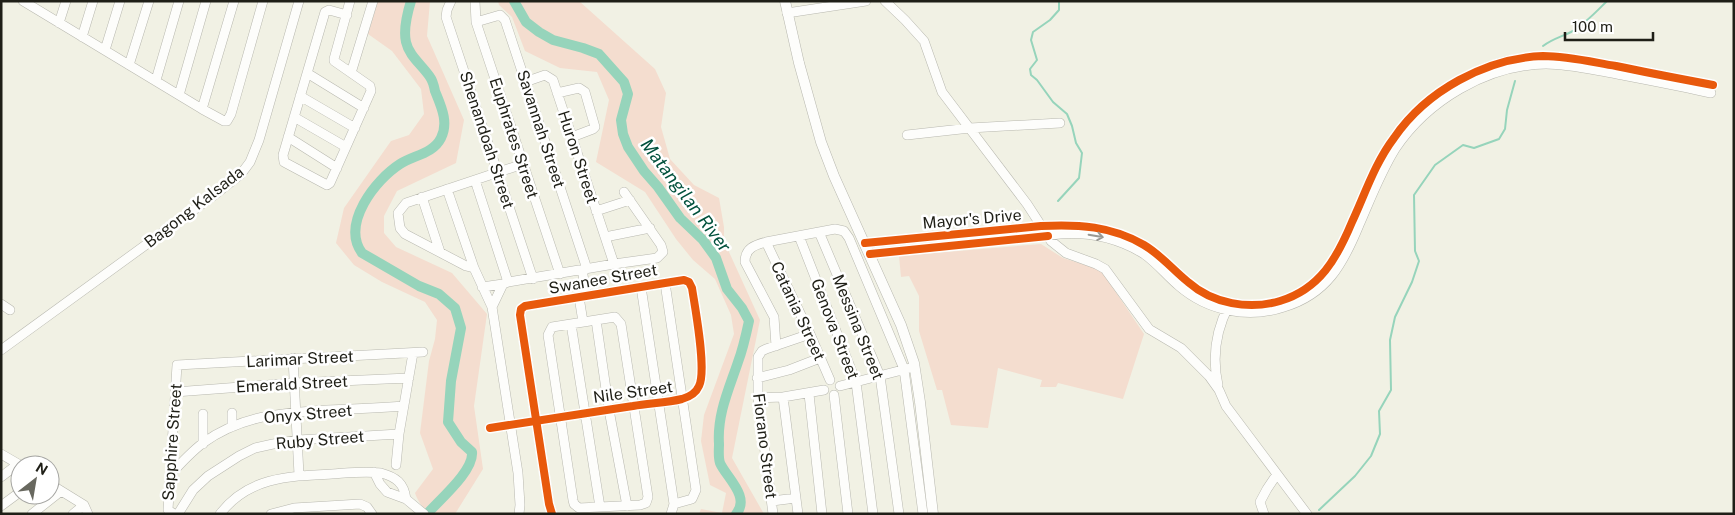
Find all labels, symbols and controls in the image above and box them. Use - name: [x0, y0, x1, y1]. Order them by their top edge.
- scale bar: [1565, 10, 1652, 42]
- text: 100 m: [1572, 18, 1613, 35]
- street label: Savannah Street: [513, 68, 569, 190]
- street label: Shenandoah Street: [456, 69, 518, 211]
- street label: Euphrates Street: [485, 75, 543, 201]
- street label: Huron Street: [554, 108, 602, 206]
- water label: Matangilan River: [637, 134, 736, 256]
- street label: Bagong Kalsada: [140, 162, 248, 252]
- street label: Mayor's Drive: [922, 205, 1022, 233]
- one-way arrow: [1088, 232, 1104, 242]
- street label: Catania Street: [767, 258, 829, 364]
- street label: Swanee Street: [547, 260, 659, 298]
- street label: Messina Street: [828, 272, 888, 382]
- street label: Genova Street: [807, 276, 863, 382]
- street label: Larimar Street: [246, 347, 354, 371]
- street label: Emerald Street: [236, 372, 348, 396]
- street label: Nile Street: [592, 377, 674, 407]
- street label: Sapphire Street: [158, 383, 186, 501]
- street label: Fiorano Street: [749, 392, 781, 500]
- street label: Onyx Street: [263, 401, 353, 427]
- street label: Ruby Street: [275, 427, 365, 453]
- north arrow: [10, 455, 60, 505]
- text: N: [33, 459, 51, 479]

